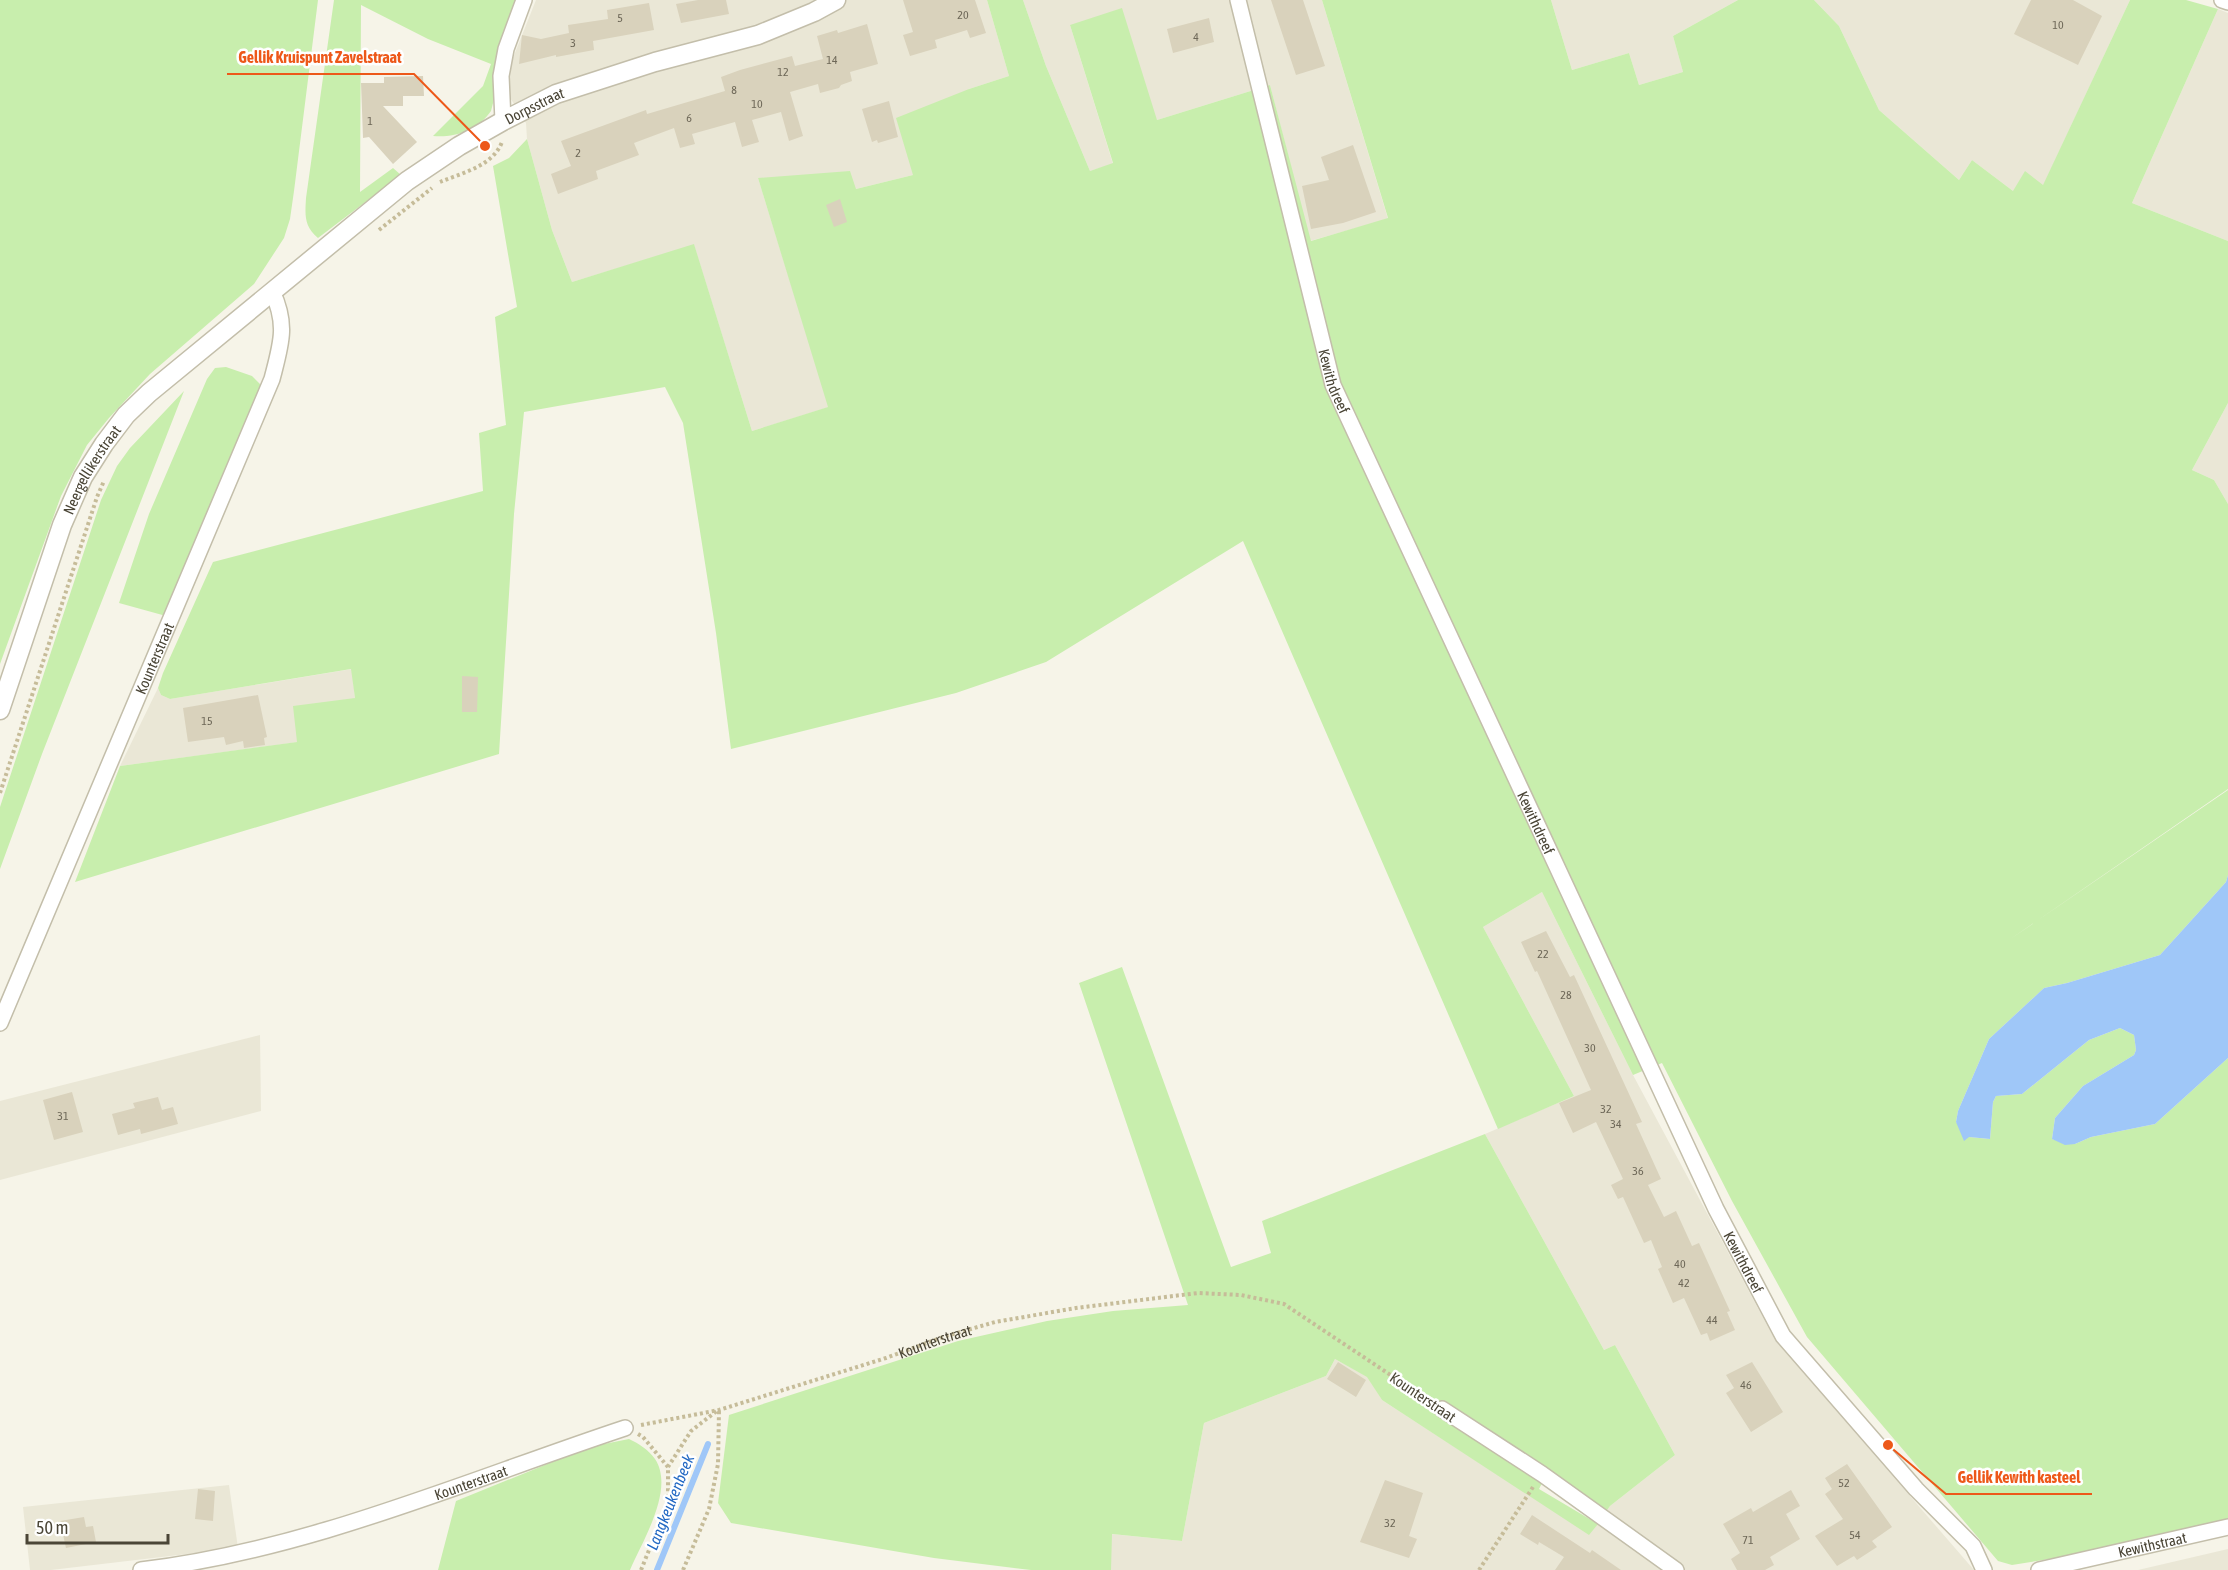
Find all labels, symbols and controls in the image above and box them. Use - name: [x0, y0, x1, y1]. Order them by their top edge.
- house number: 20: [957, 8, 969, 22]
- house number: 5: [617, 11, 623, 25]
- house number: 10: [2052, 18, 2064, 32]
- house number: 4: [1193, 30, 1199, 44]
- house number: 3: [570, 36, 576, 50]
- callout: Gellik Kruispunt Zavelstraat: [227, 40, 414, 74]
- text: Gellik Kruispunt Zavelstraat: [238, 48, 402, 66]
- house number: 14: [826, 53, 838, 67]
- house number: 12: [777, 65, 789, 79]
- house number: 8: [731, 83, 737, 97]
- street label: Dorpsstraat: [502, 84, 566, 127]
- house number: 10: [751, 97, 763, 111]
- house number: 6: [686, 111, 692, 125]
- house number: 1: [367, 114, 373, 128]
- house number: 2: [575, 146, 581, 160]
- street label: Kewithdreef: [1316, 347, 1353, 416]
- street label: Neergellikerstraat: [59, 422, 124, 517]
- street label: Kounterstraat: [131, 620, 177, 697]
- house number: 15: [201, 714, 213, 728]
- street label: Kewithdreef: [1515, 789, 1558, 856]
- house number: 22: [1537, 947, 1549, 961]
- house number: 28: [1560, 988, 1572, 1002]
- house number: 30: [1584, 1041, 1596, 1055]
- house number: 32: [1600, 1102, 1612, 1116]
- house number: 31: [57, 1109, 69, 1123]
- house number: 34: [1610, 1117, 1622, 1131]
- house number: 36: [1632, 1164, 1644, 1178]
- street label: Kewithdreef: [1721, 1228, 1767, 1295]
- house number: 40: [1674, 1257, 1686, 1271]
- house number: 42: [1678, 1276, 1690, 1290]
- house number: 44: [1706, 1313, 1718, 1327]
- street label: Kounterstraat: [896, 1321, 973, 1361]
- street label: Kounterstraat: [1387, 1369, 1459, 1425]
- house number: 46: [1740, 1378, 1752, 1392]
- water label: Langkeukenbeek: [643, 1451, 699, 1553]
- callout: Gellik Kewith kasteel: [1946, 1460, 2092, 1494]
- street label: Kounterstraat: [432, 1461, 509, 1503]
- text: Gellik Kewith kasteel: [1958, 1468, 2081, 1486]
- house number: 52: [1838, 1476, 1850, 1490]
- scale bar: [27, 1507, 168, 1545]
- house number: 32: [1384, 1516, 1396, 1530]
- text: 50 m: [36, 1517, 68, 1538]
- house number: 54: [1849, 1528, 1861, 1542]
- street label: Kewithstraat: [2116, 1528, 2188, 1560]
- house number: 71: [1742, 1533, 1754, 1547]

